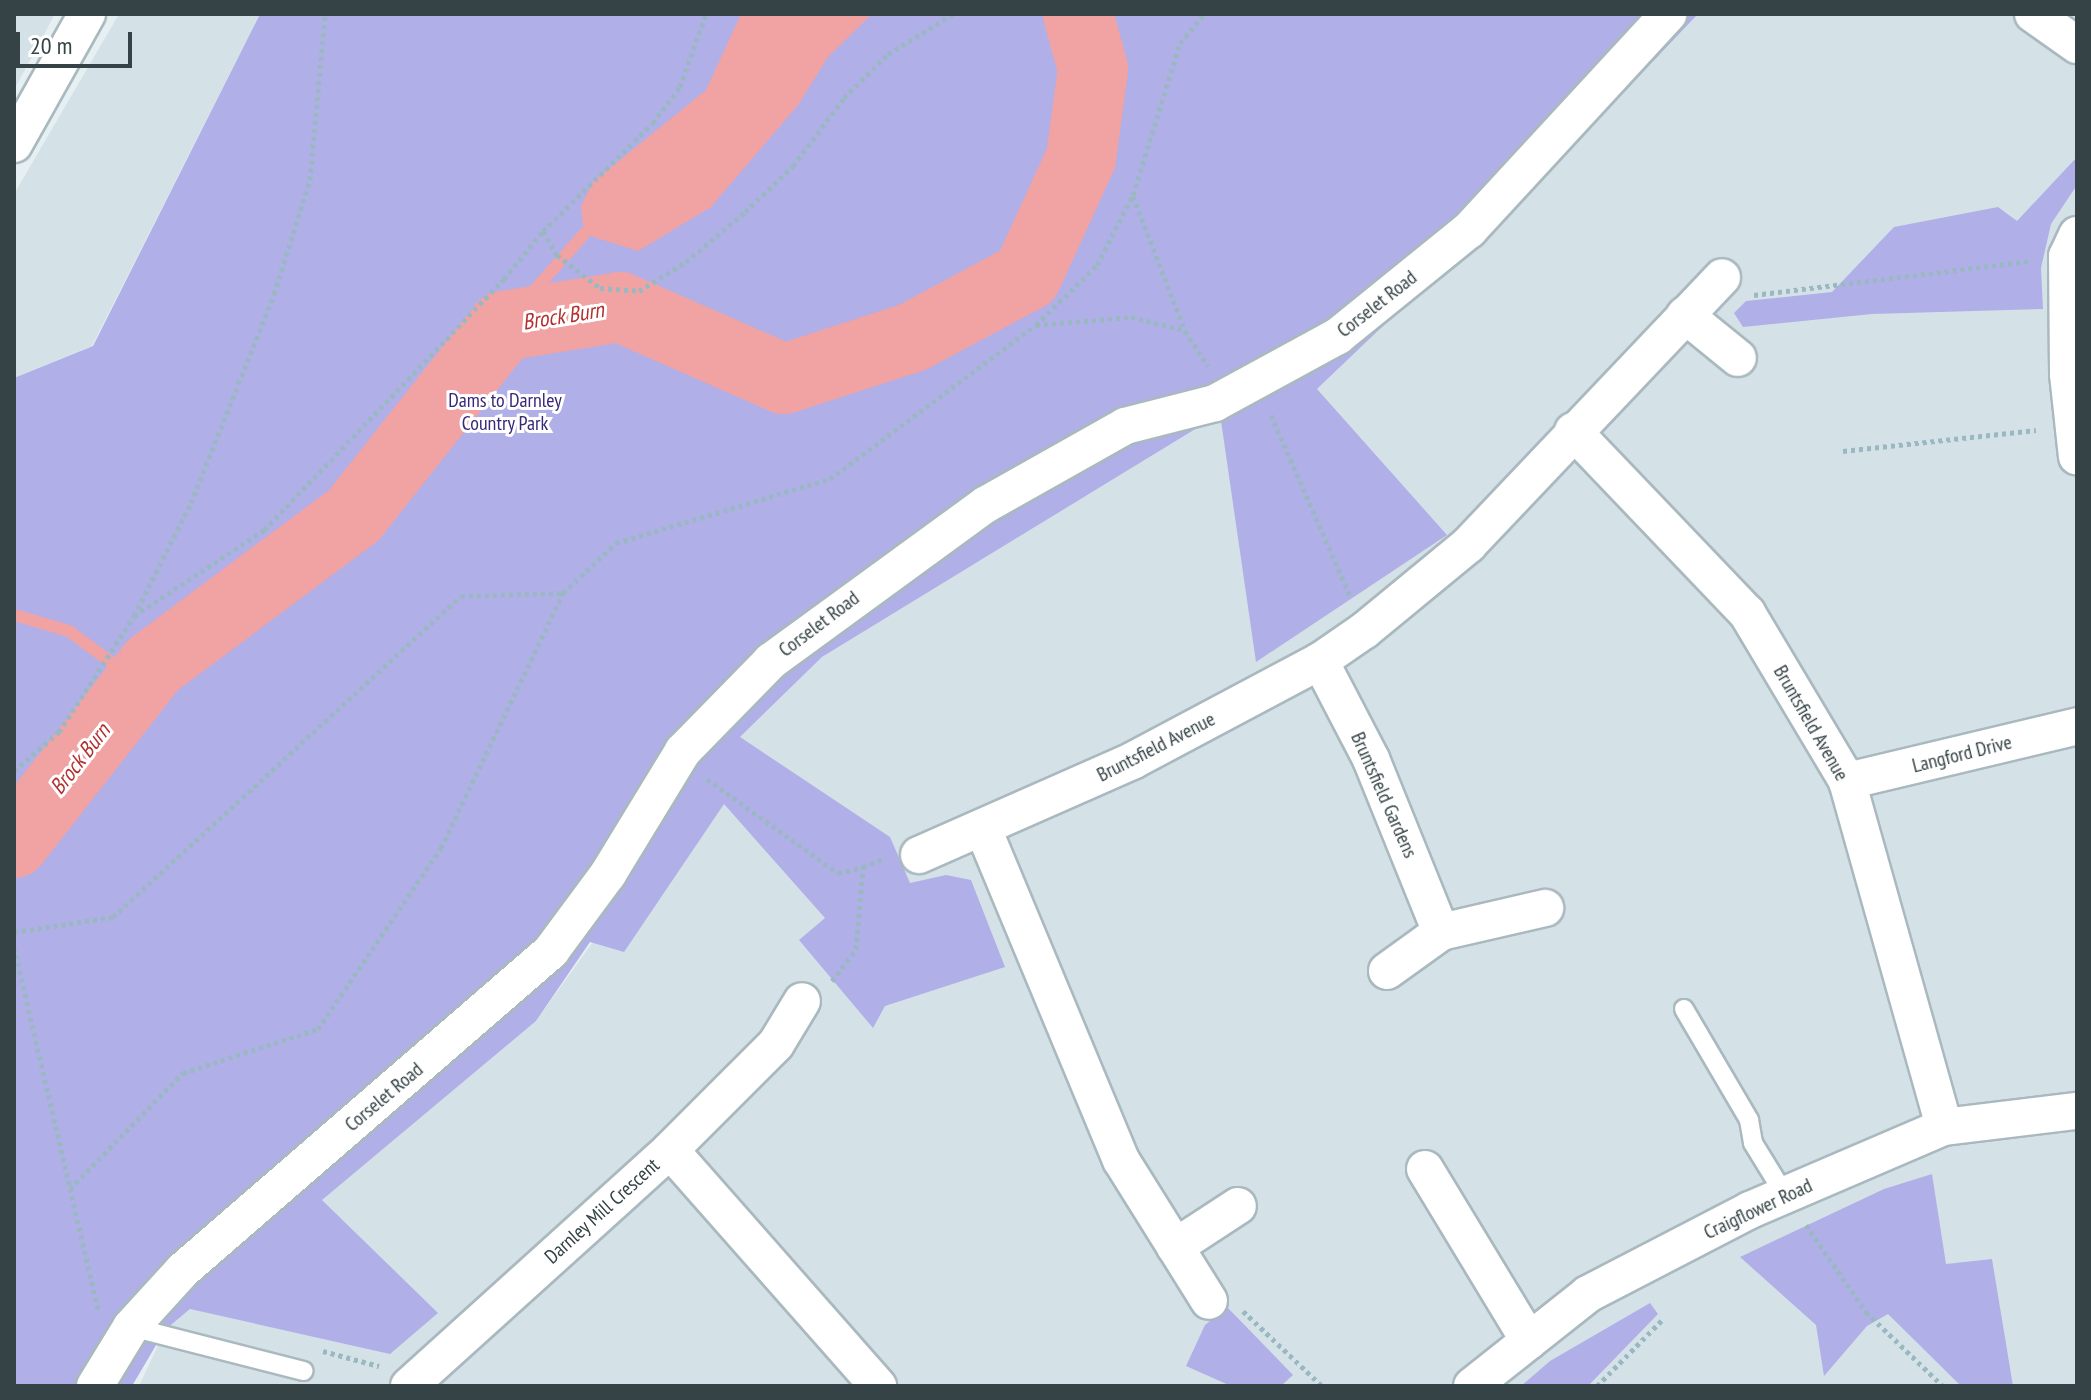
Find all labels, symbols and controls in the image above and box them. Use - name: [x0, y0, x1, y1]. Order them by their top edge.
- scale bar: [20, 16, 136, 66]
- text: 20 m: [30, 30, 72, 61]
- street label: Corselet Road: [1332, 265, 1422, 343]
- water label: Brock Burn: [520, 297, 606, 335]
- park label: Dams to Darnley Country Park: [448, 388, 562, 435]
- street label: Corselet Road: [774, 586, 864, 662]
- street label: Bruntsfield Avenue: [1768, 661, 1854, 785]
- street label: Bruntsfield Avenue: [1093, 707, 1219, 787]
- water label: Brock Burn: [44, 718, 116, 800]
- street label: Bruntsfield Gardens: [1346, 728, 1422, 862]
- street label: Langford Drive: [1910, 730, 2014, 778]
- street label: Corselet Road: [340, 1057, 428, 1137]
- street label: Darnley Mill Crescent: [540, 1153, 664, 1269]
- street label: Craigflower Road: [1700, 1173, 1816, 1245]

